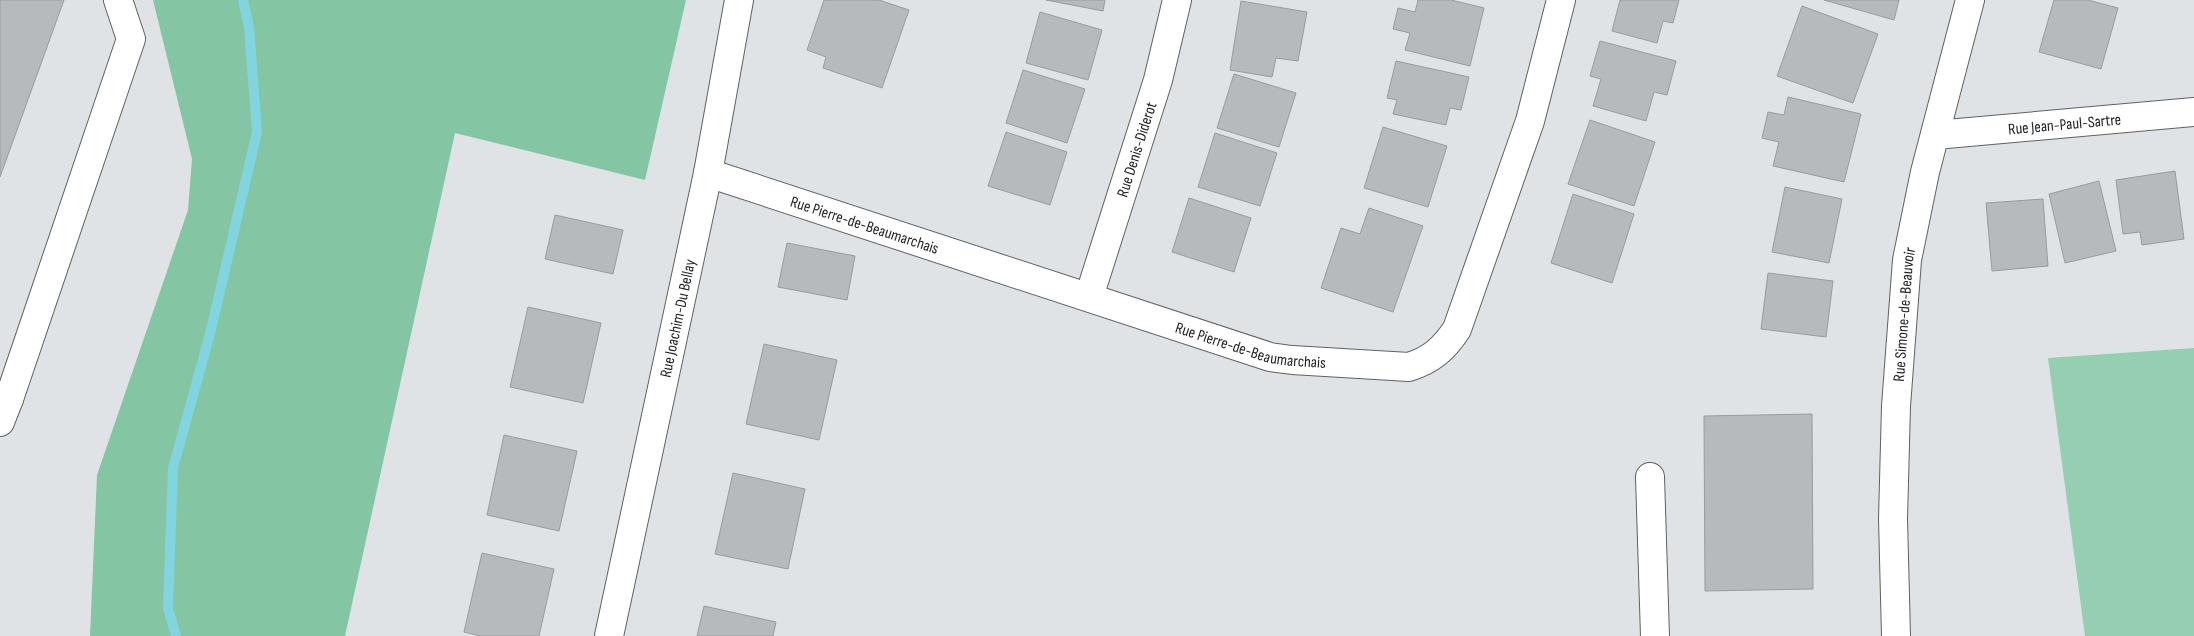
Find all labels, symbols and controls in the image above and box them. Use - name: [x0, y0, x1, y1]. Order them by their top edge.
- street label: Rue Denis-Diderot: [1113, 100, 1161, 200]
- street label: Rue Jean-Paul-Sartre: [2007, 111, 2122, 139]
- street label: Rue Pierre-de-Beaumarchais: [788, 193, 941, 259]
- street label: Rue Simone-de-Beauvoir: [1890, 245, 1920, 382]
- street label: Rue Joachim-Du Bellay: [657, 258, 700, 379]
- street label: Rue Pierre-de-Beaumarchais: [1173, 319, 1327, 373]

